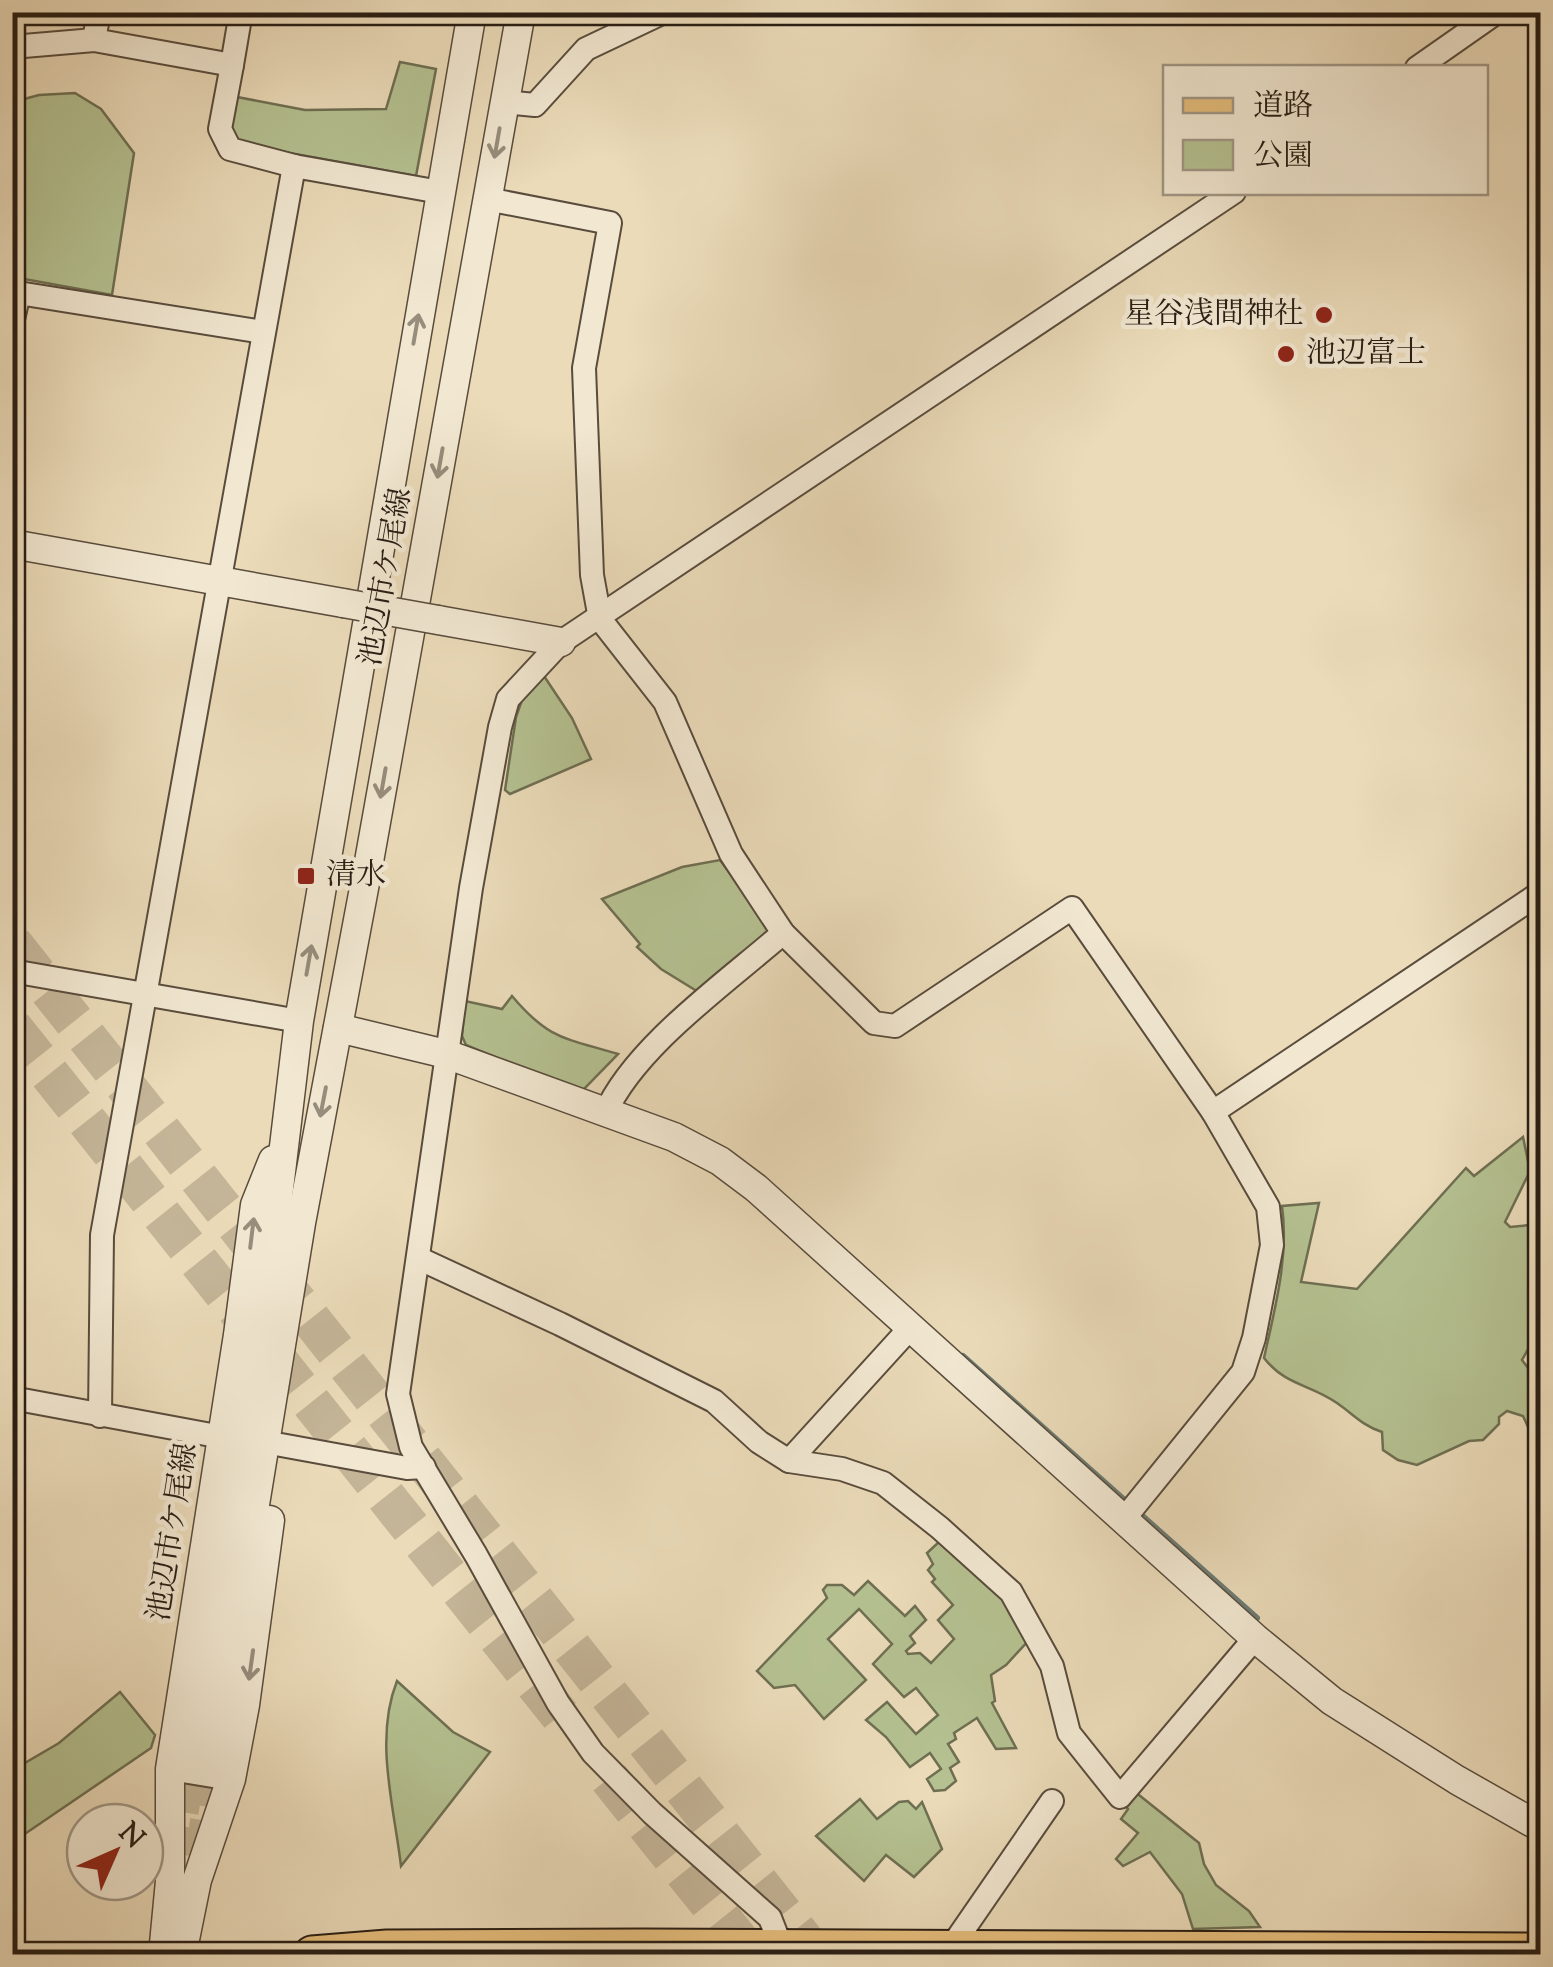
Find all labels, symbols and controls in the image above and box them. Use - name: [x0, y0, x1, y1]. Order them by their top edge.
- legend: [1163, 65, 1488, 195]
- text: 道路: [1253, 86, 1313, 129]
- one-way arrow: [487, 126, 506, 159]
- text: 公園: [1253, 136, 1313, 179]
- place label: 星谷浅間神社: [1124, 294, 1304, 337]
- marker: 星谷浅間神社: [1313, 304, 1335, 326]
- one-way arrow: [407, 313, 426, 346]
- place label: 池辺富士: [1306, 333, 1426, 376]
- marker: 池辺富士: [1275, 343, 1297, 365]
- one-way arrow: [430, 446, 449, 479]
- street label: 池辺市ケ尾線: [350, 485, 424, 669]
- one-way arrow: [373, 766, 392, 799]
- place label: 清水: [326, 855, 386, 898]
- marker: 清水: [295, 865, 317, 887]
- one-way arrow: [300, 944, 319, 977]
- one-way arrow: [313, 1085, 332, 1117]
- one-way arrow: [243, 1218, 261, 1250]
- street label: 池辺市ケ尾線: [139, 1440, 209, 1624]
- one-way arrow: [241, 1648, 260, 1681]
- north arrow: [65, 1802, 165, 1902]
- text: N: [109, 1814, 153, 1858]

